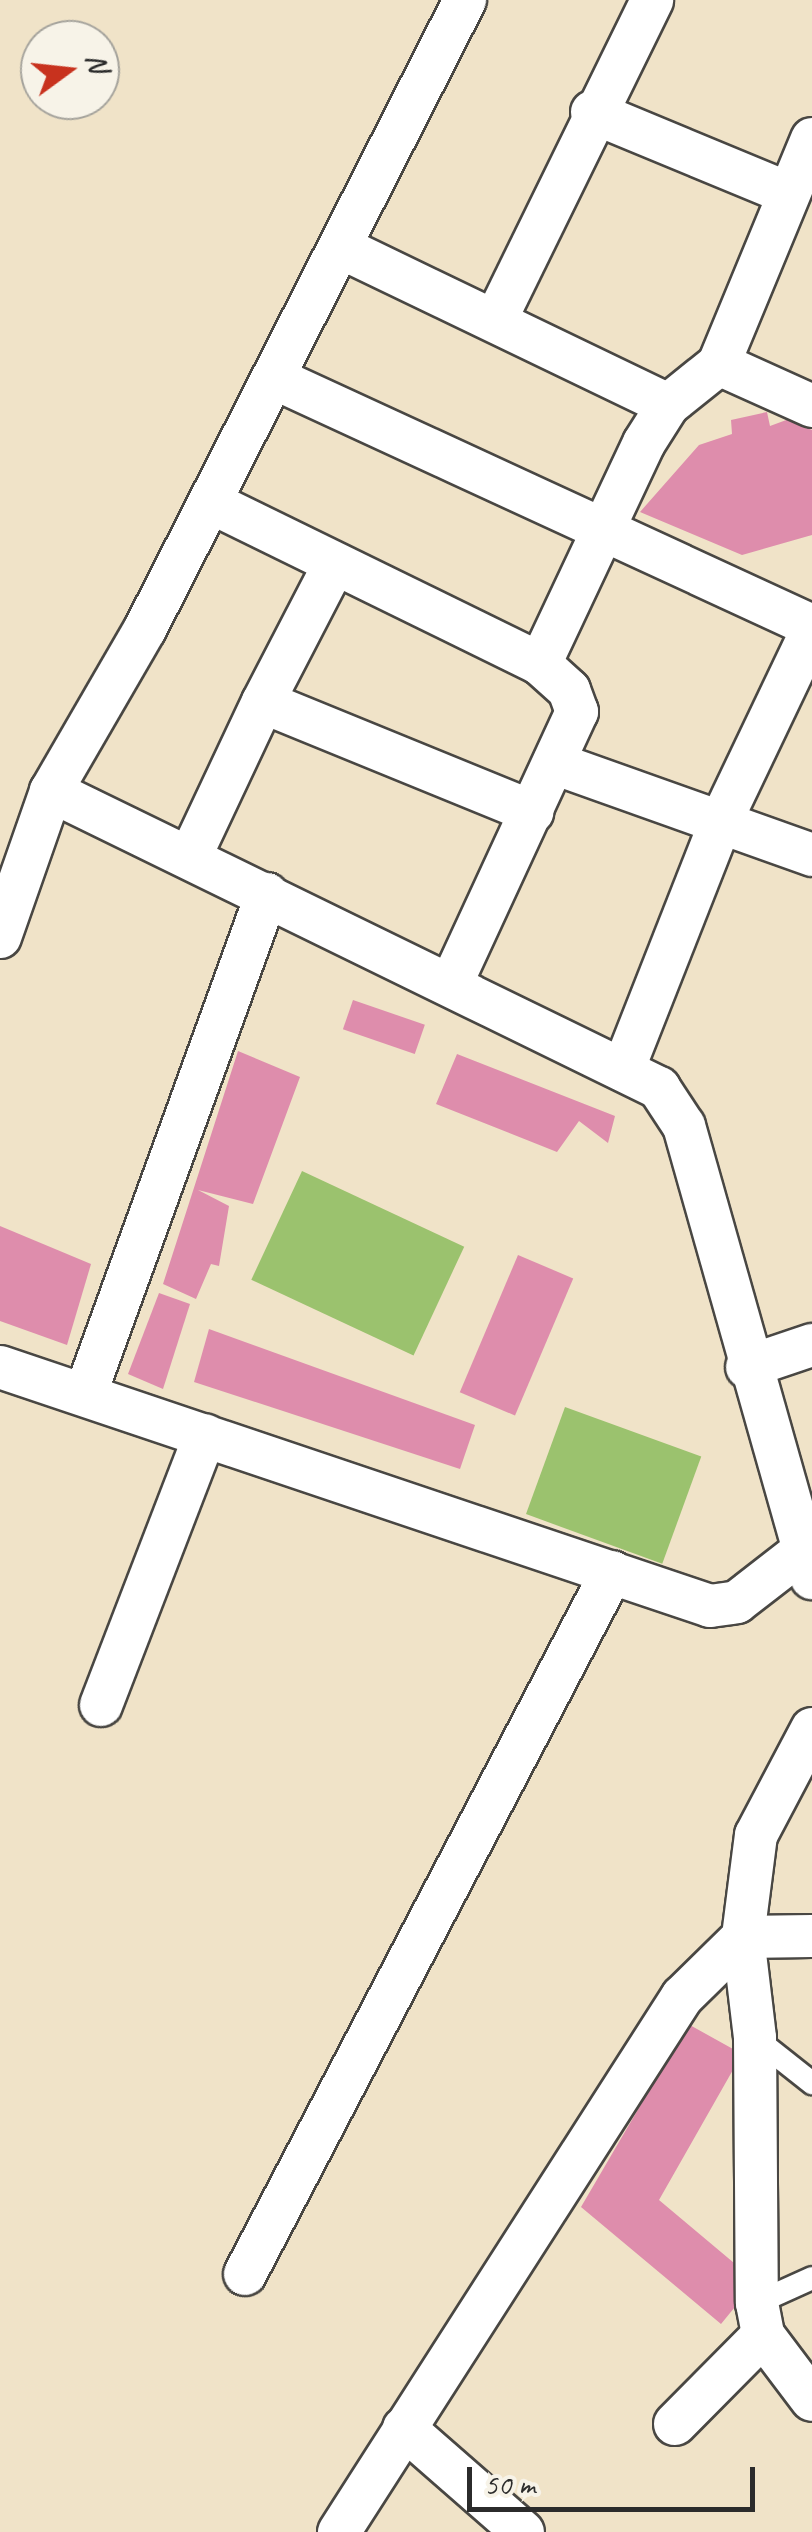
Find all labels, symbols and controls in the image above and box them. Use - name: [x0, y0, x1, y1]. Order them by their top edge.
- north arrow: [20, 20, 120, 120]
- text: N: [78, 50, 117, 76]
- scale bar: [472, 2447, 760, 2509]
- text: 50 m: [484, 2465, 535, 2503]

